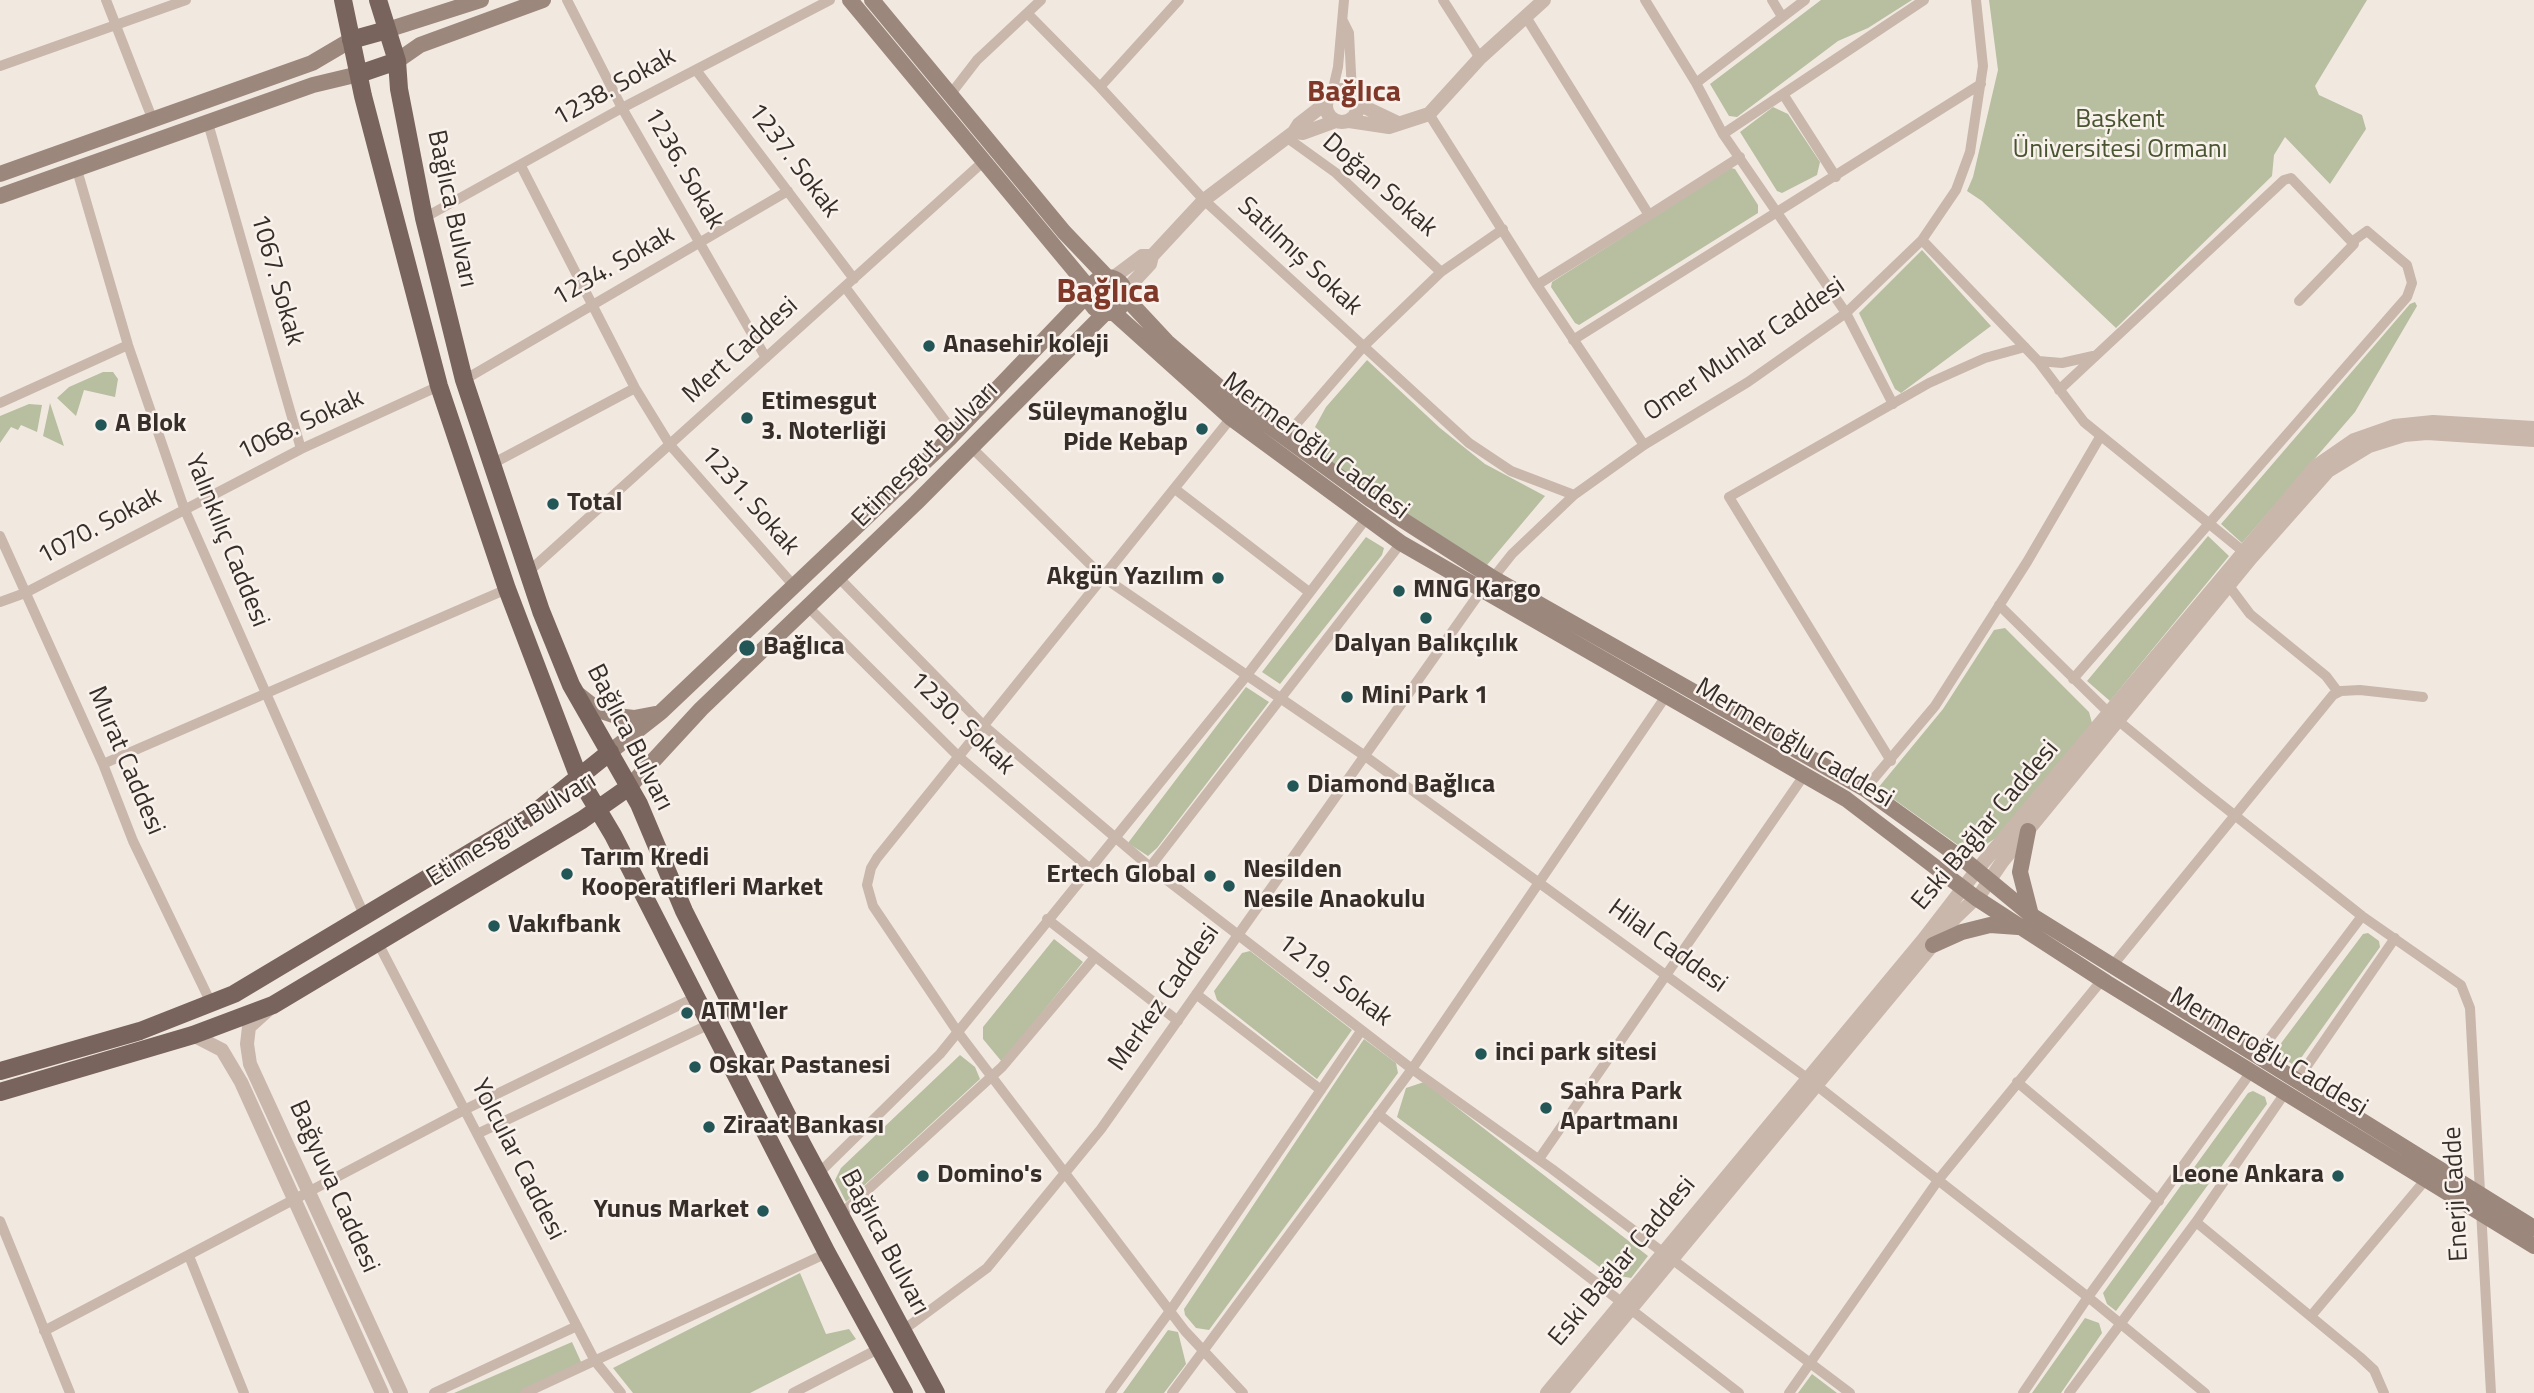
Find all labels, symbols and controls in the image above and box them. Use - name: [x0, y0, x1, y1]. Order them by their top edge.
- street label: 1238. Sokak: [548, 42, 682, 134]
- district label: Bağlıca: [1307, 76, 1401, 112]
- street label: 1237. Sokak: [740, 98, 846, 224]
- street label: 1236. Sokak: [636, 103, 730, 235]
- park label: Başkent Üniversitesi Ormanı: [2013, 105, 2227, 166]
- street label: Bağlıca Bulvarı: [419, 127, 483, 291]
- street label: Doğan Sokak: [1315, 128, 1443, 244]
- street label: Satılmış Sokak: [1230, 191, 1368, 323]
- street label: 1067. Sokak: [242, 211, 310, 349]
- street label: 1234. Sokak: [548, 220, 680, 314]
- street label: Omer Muhlar Caddesi: [1639, 271, 1851, 429]
- district label: Bağlıca: [1056, 274, 1160, 314]
- street label: Mert Caddesi: [677, 291, 805, 411]
- place label: Anasehir koleji: [943, 330, 1109, 362]
- marker: Anasehir koleji: [921, 338, 937, 354]
- street label: Mermeroğlu Caddesi: [1216, 367, 1414, 527]
- street label: Etimesgut Bulvarı: [846, 375, 1006, 535]
- street label: 1068. Sokak: [233, 383, 369, 469]
- place label: Etimesgut 3. Noterliği: [761, 387, 886, 448]
- place label: Süleymanoğlu Pide Kebap: [1028, 398, 1188, 460]
- place label: A Blok: [115, 409, 186, 441]
- marker: Etimesgut 3. Noterliği: [739, 410, 755, 426]
- marker: A Blok: [93, 417, 109, 433]
- marker: Süleymanoğlu Pide Kebap: [1194, 421, 1210, 437]
- street label: 1231. Sokak: [693, 440, 805, 562]
- street label: Yalınkılıç Caddesi: [177, 450, 275, 632]
- street label: 1070. Sokak: [33, 481, 167, 573]
- place label: Total: [567, 488, 622, 520]
- marker: Total: [545, 496, 561, 512]
- place label: Akgün Yazılım: [1047, 562, 1204, 594]
- marker: Akgün Yazılım: [1210, 570, 1226, 586]
- place label: MNG Kargo: [1413, 575, 1541, 607]
- marker: MNG Kargo: [1391, 583, 1407, 599]
- marker: Dalyan Balıkçılık: [1418, 610, 1434, 626]
- place label: Dalyan Balıkçılık: [1334, 629, 1518, 661]
- place label: Bağlıca: [763, 632, 845, 664]
- marker: Bağlıca: [737, 638, 757, 658]
- street label: Bağlıca Bulvarı: [579, 660, 679, 816]
- street label: 1230. Sokak: [902, 666, 1020, 782]
- street label: Mermeroğlu Caddesi: [1689, 673, 1899, 815]
- place label: Mini Park 1: [1361, 681, 1489, 713]
- street label: Murat Caddesi: [80, 682, 170, 840]
- marker: Mini Park 1: [1339, 689, 1355, 705]
- street label: Eski Bağlar Caddesi: [1906, 735, 2066, 917]
- street label: Etimesgut Bulvarı: [422, 765, 602, 895]
- place label: Diamond Bağlıca: [1307, 770, 1495, 802]
- marker: Diamond Bağlıca: [1285, 778, 1301, 794]
- place label: Tarım Kredi Kooperatifleri Market: [581, 843, 823, 904]
- place label: Nesilden Nesile Anaokulu: [1243, 855, 1425, 917]
- place label: Ertech Global: [1046, 860, 1196, 892]
- marker: Tarım Kredi Kooperatifleri Market: [559, 866, 575, 882]
- marker: Ertech Global: [1202, 868, 1218, 884]
- marker: Nesilden Nesile Anaokulu: [1221, 878, 1237, 894]
- street label: Hilal Caddesi: [1601, 893, 1733, 1001]
- place label: Vakıfbank: [508, 910, 621, 942]
- marker: Vakıfbank: [486, 918, 502, 934]
- street label: Merkez Caddesi: [1103, 919, 1227, 1077]
- street label: 1219. Sokak: [1271, 928, 1397, 1034]
- street label: Mermeroğlu Caddesi: [2163, 982, 2373, 1124]
- place label: ATM'ler: [701, 997, 788, 1029]
- marker: ATM'ler: [679, 1005, 695, 1021]
- place label: inci park sitesi: [1495, 1038, 1657, 1070]
- marker: inci park sitesi: [1473, 1046, 1489, 1062]
- place label: Oskar Pastanesi: [709, 1051, 890, 1083]
- marker: Oskar Pastanesi: [687, 1059, 703, 1075]
- street label: Yolcular Caddesi: [463, 1074, 571, 1246]
- place label: Sahra Park Apartmanı: [1560, 1077, 1682, 1138]
- street label: Bağyuva Caddesi: [281, 1096, 385, 1278]
- marker: Sahra Park Apartmanı: [1538, 1100, 1554, 1116]
- place label: Ziraat Bankası: [723, 1111, 884, 1143]
- marker: Ziraat Bankası: [701, 1119, 717, 1135]
- street label: Enerji Cadde: [2438, 1126, 2476, 1262]
- place label: Domino's: [937, 1160, 1042, 1192]
- place label: Leone Ankara: [2172, 1160, 2324, 1192]
- street label: Bağlıca Bulvarı: [833, 1165, 935, 1321]
- marker: Domino's: [915, 1168, 931, 1184]
- marker: Leone Ankara: [2330, 1168, 2346, 1184]
- street label: Eski Bağlar Caddesi: [1543, 1171, 1703, 1353]
- place label: Yunus Market: [594, 1195, 749, 1227]
- marker: Yunus Market: [755, 1203, 771, 1219]

